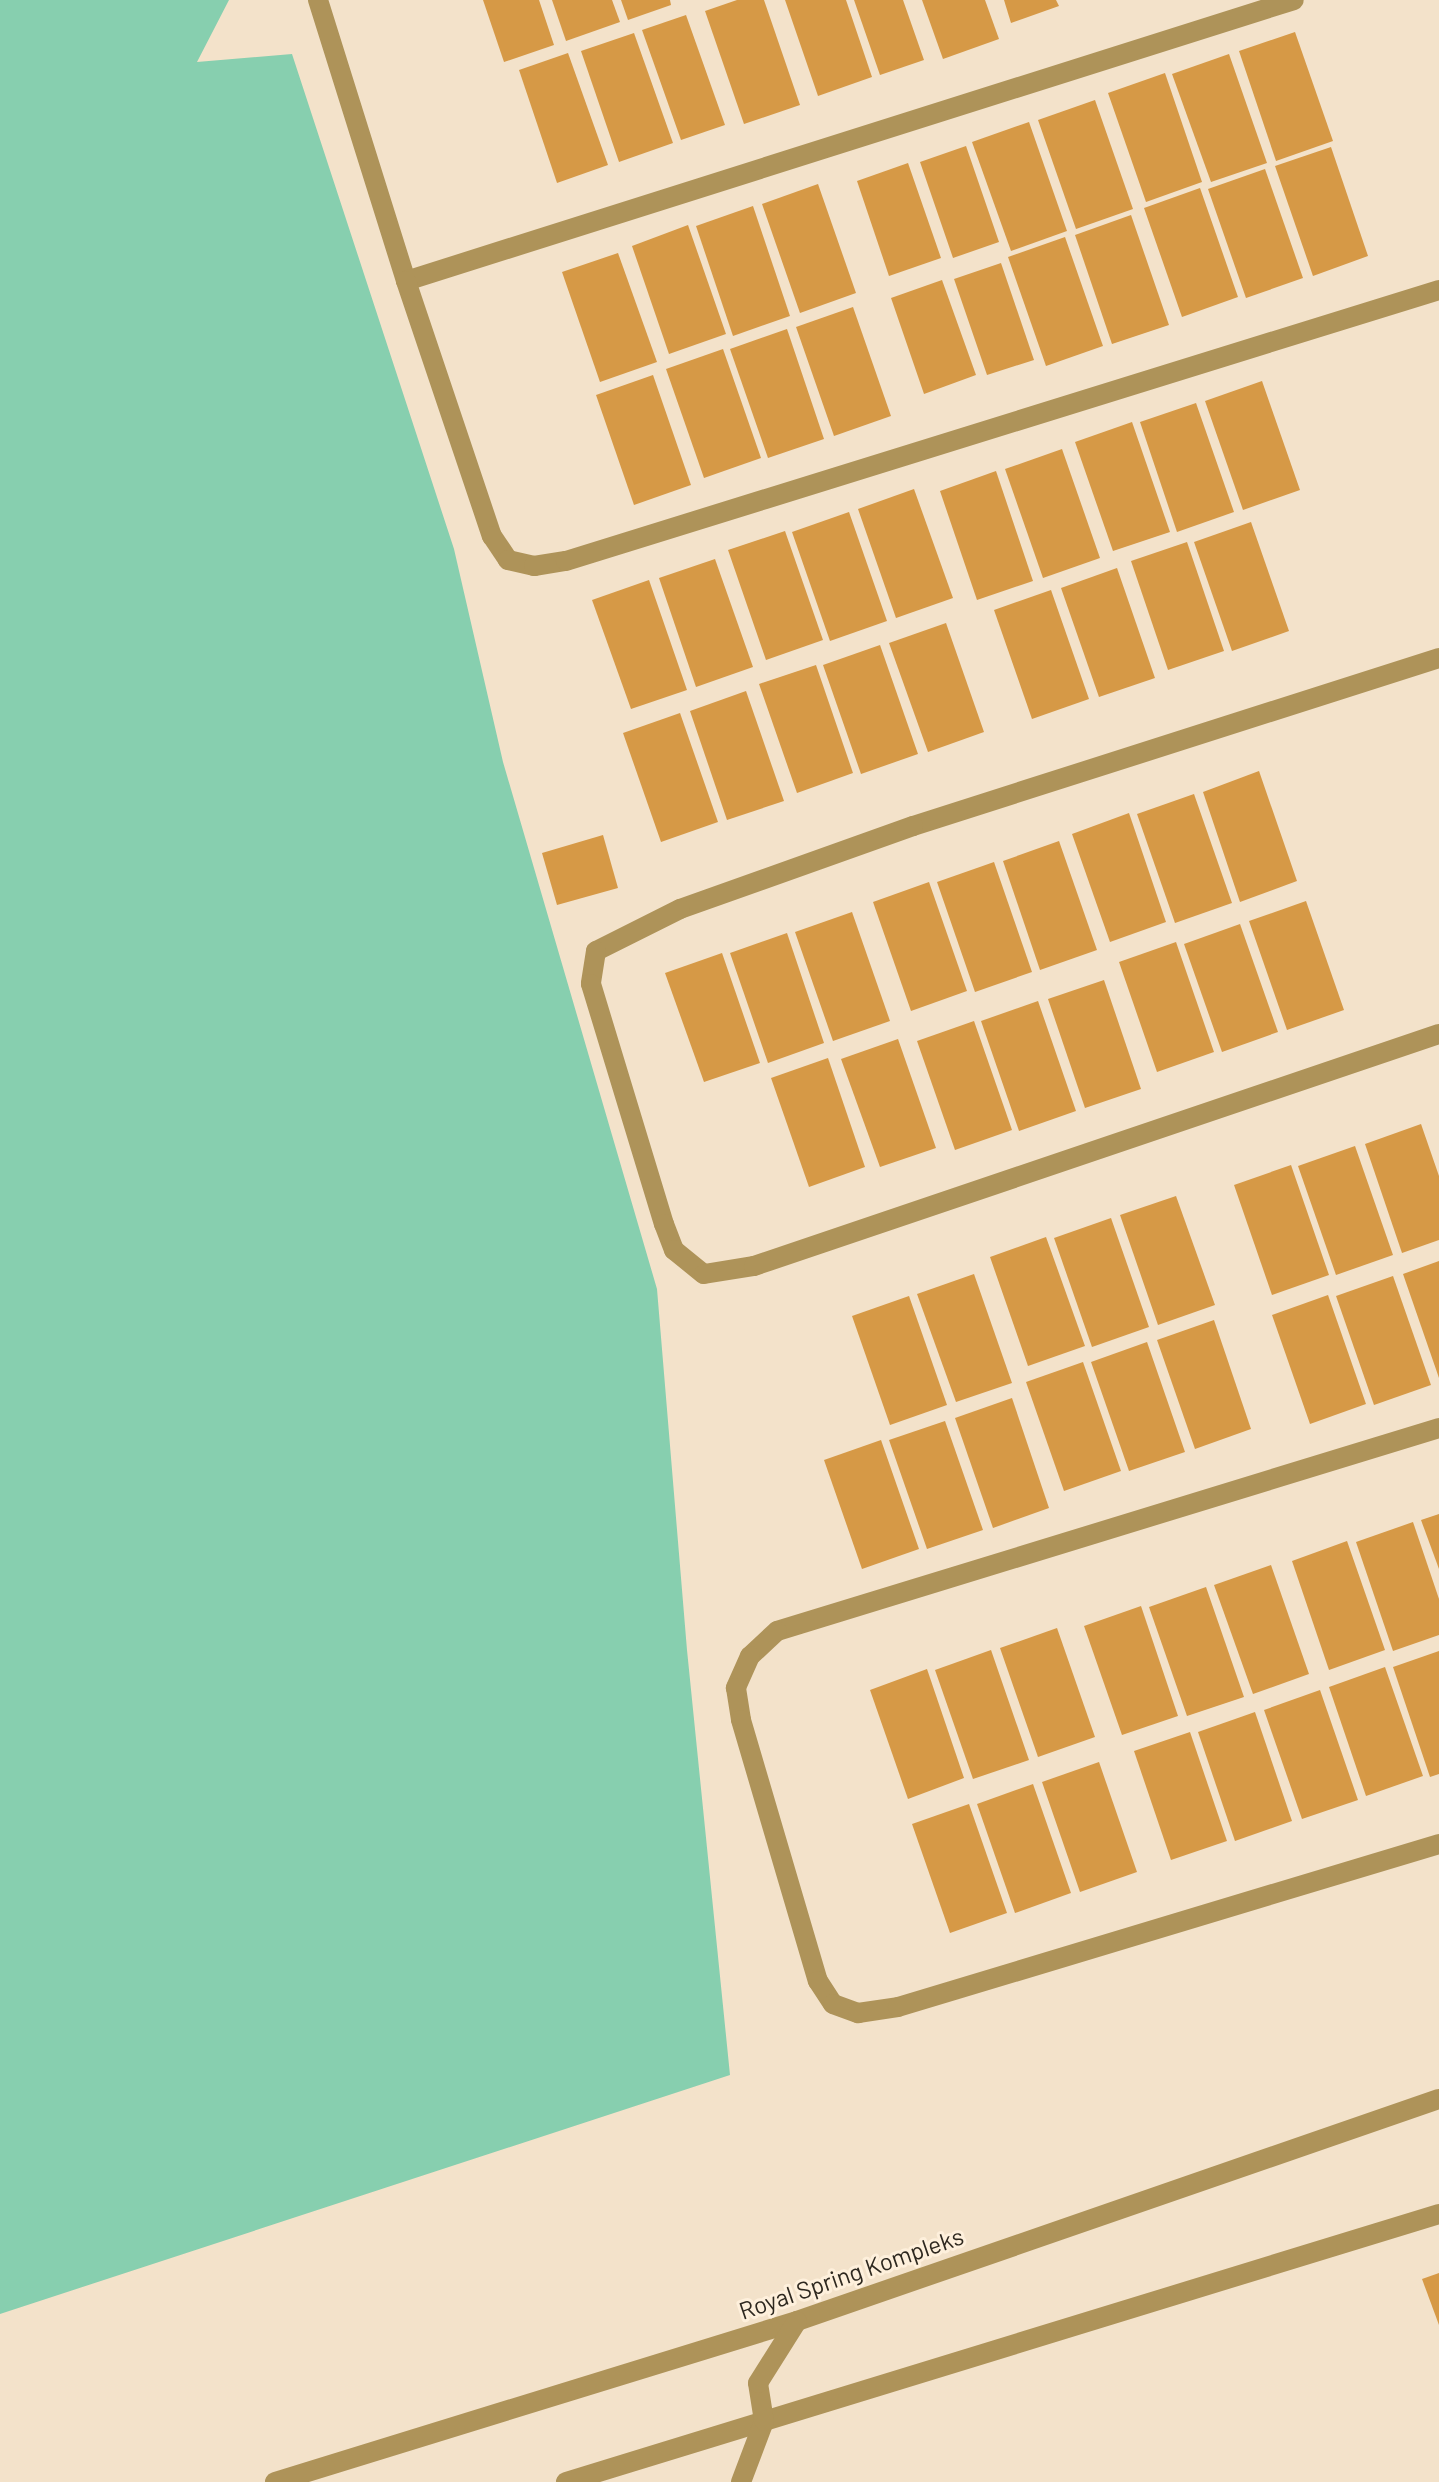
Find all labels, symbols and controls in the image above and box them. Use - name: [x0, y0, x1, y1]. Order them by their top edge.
- street label: Royal Spring Kompleks: [735, 2221, 967, 2325]

